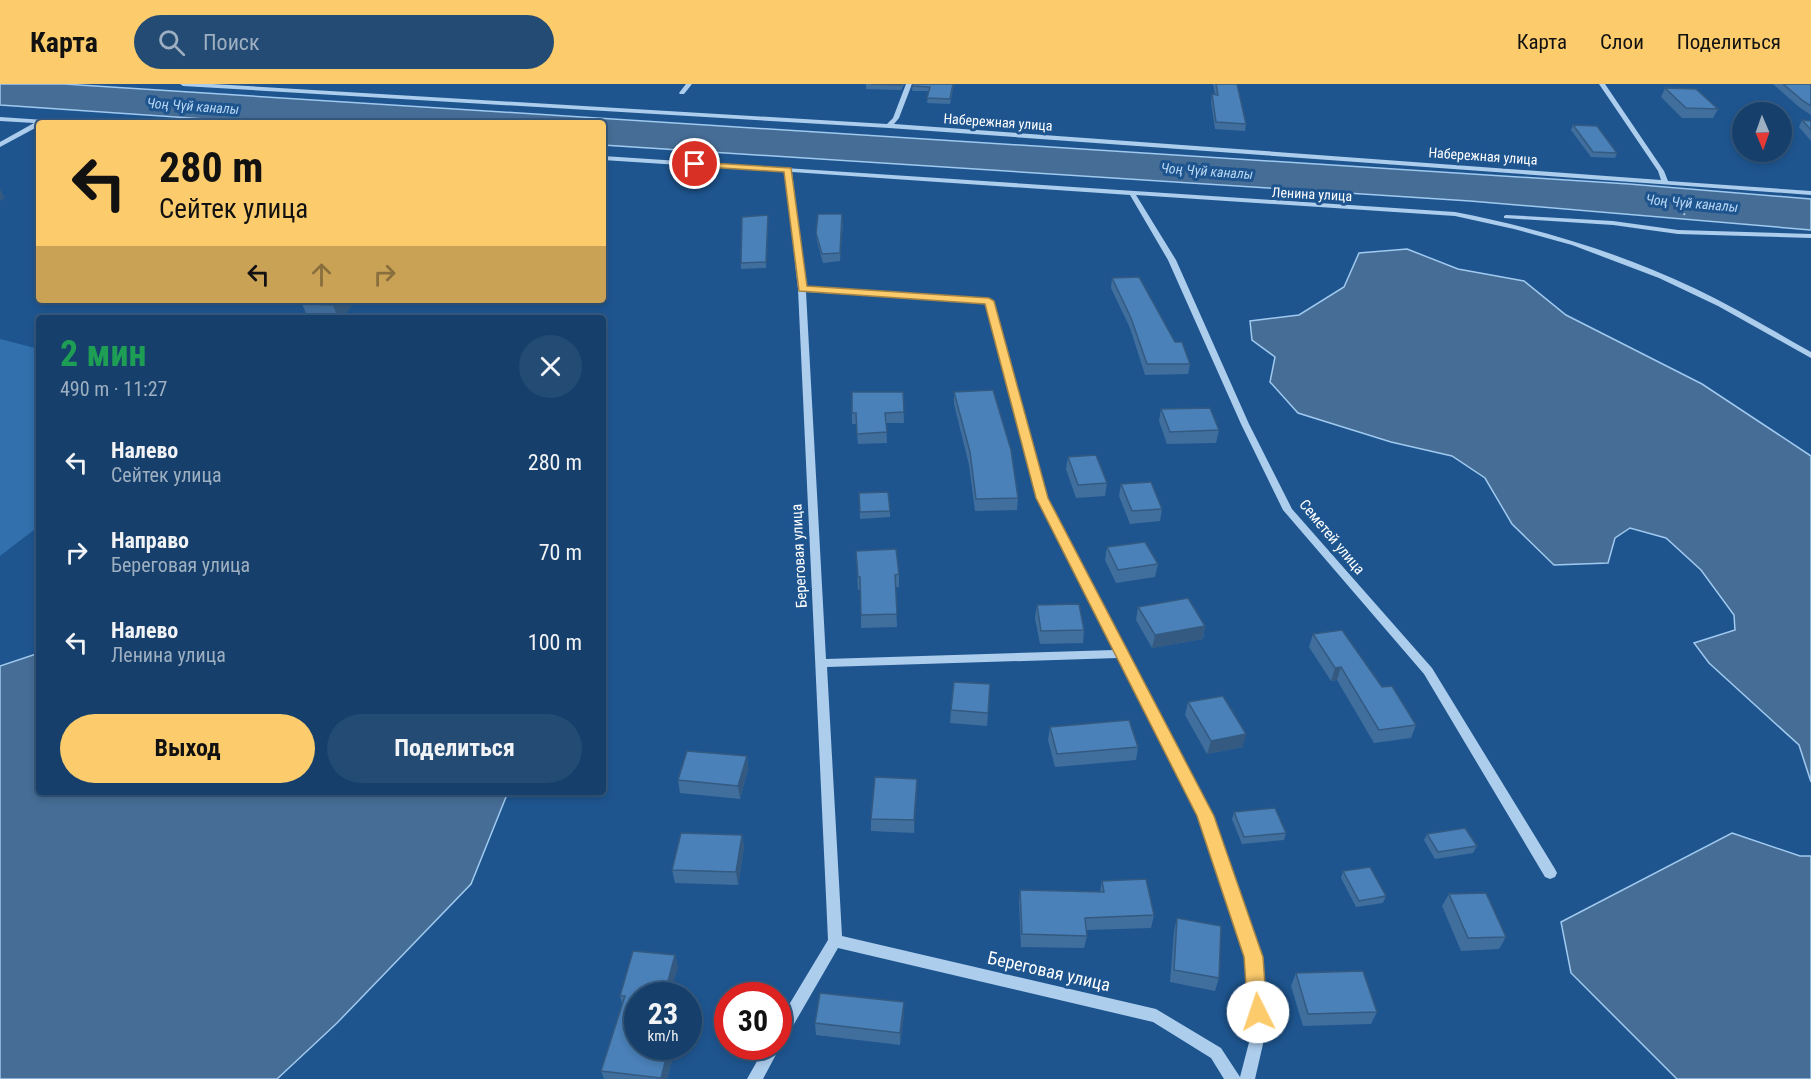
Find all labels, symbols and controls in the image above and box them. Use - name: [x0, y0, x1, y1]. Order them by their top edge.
- search box: [134, 15, 554, 69]
- text: Карта: [30, 26, 98, 59]
- icon: search: [155, 26, 188, 59]
- text: Поиск: [203, 30, 260, 55]
- text: Карта: [1517, 30, 1567, 54]
- text: Слои: [1600, 30, 1644, 54]
- text: Поделиться: [1677, 30, 1781, 54]
- water label: Чоң Чүй каналы: [146, 95, 240, 117]
- north arrow: [1732, 102, 1792, 162]
- map controls: [1732, 102, 1792, 162]
- street label: Набережная улица: [943, 110, 1053, 134]
- pin: [669, 138, 720, 189]
- text: 280 m: [159, 143, 264, 192]
- icon: left: [60, 144, 138, 222]
- street label: Набережная улица: [1428, 144, 1538, 168]
- icon: arrive: [678, 147, 711, 180]
- water label: Чоң Чүй каналы: [1160, 160, 1254, 182]
- street label: Ленина улица: [1271, 184, 1353, 204]
- water label: Чоң Чүй каналы: [1645, 191, 1739, 215]
- text: Сейтек улица: [159, 193, 308, 225]
- icon: left: [242, 258, 275, 291]
- icon: ahead: [305, 258, 338, 291]
- icon: right: [368, 258, 401, 291]
- text: 2 мин: [60, 333, 146, 375]
- button: close: [519, 335, 582, 398]
- text: 490 m · 11:27: [60, 377, 167, 401]
- text: Налево: [111, 438, 178, 463]
- icon: left: [60, 446, 93, 479]
- text: 280 m: [528, 450, 582, 475]
- text: Сейтек улица: [111, 463, 222, 487]
- street label: Семетей улица: [1295, 496, 1369, 578]
- street label: Береговая улица: [787, 503, 811, 609]
- text: Направо: [111, 528, 189, 553]
- icon: right: [60, 536, 93, 569]
- text: 70 m: [539, 540, 582, 565]
- text: Береговая улица: [111, 553, 250, 577]
- text: Налево: [111, 618, 178, 643]
- icon: left: [60, 626, 93, 659]
- text: 100 m: [528, 630, 582, 655]
- text: Ленина улица: [111, 643, 226, 667]
- button: Выход: [60, 714, 315, 783]
- button: Поделиться: [327, 714, 582, 783]
- street label: Береговая улица: [986, 947, 1112, 995]
- position arrow: [1226, 980, 1290, 1044]
- speed limit sign: 30: [714, 982, 792, 1060]
- text: 23: [648, 996, 678, 1031]
- text: km/h: [648, 1027, 678, 1045]

